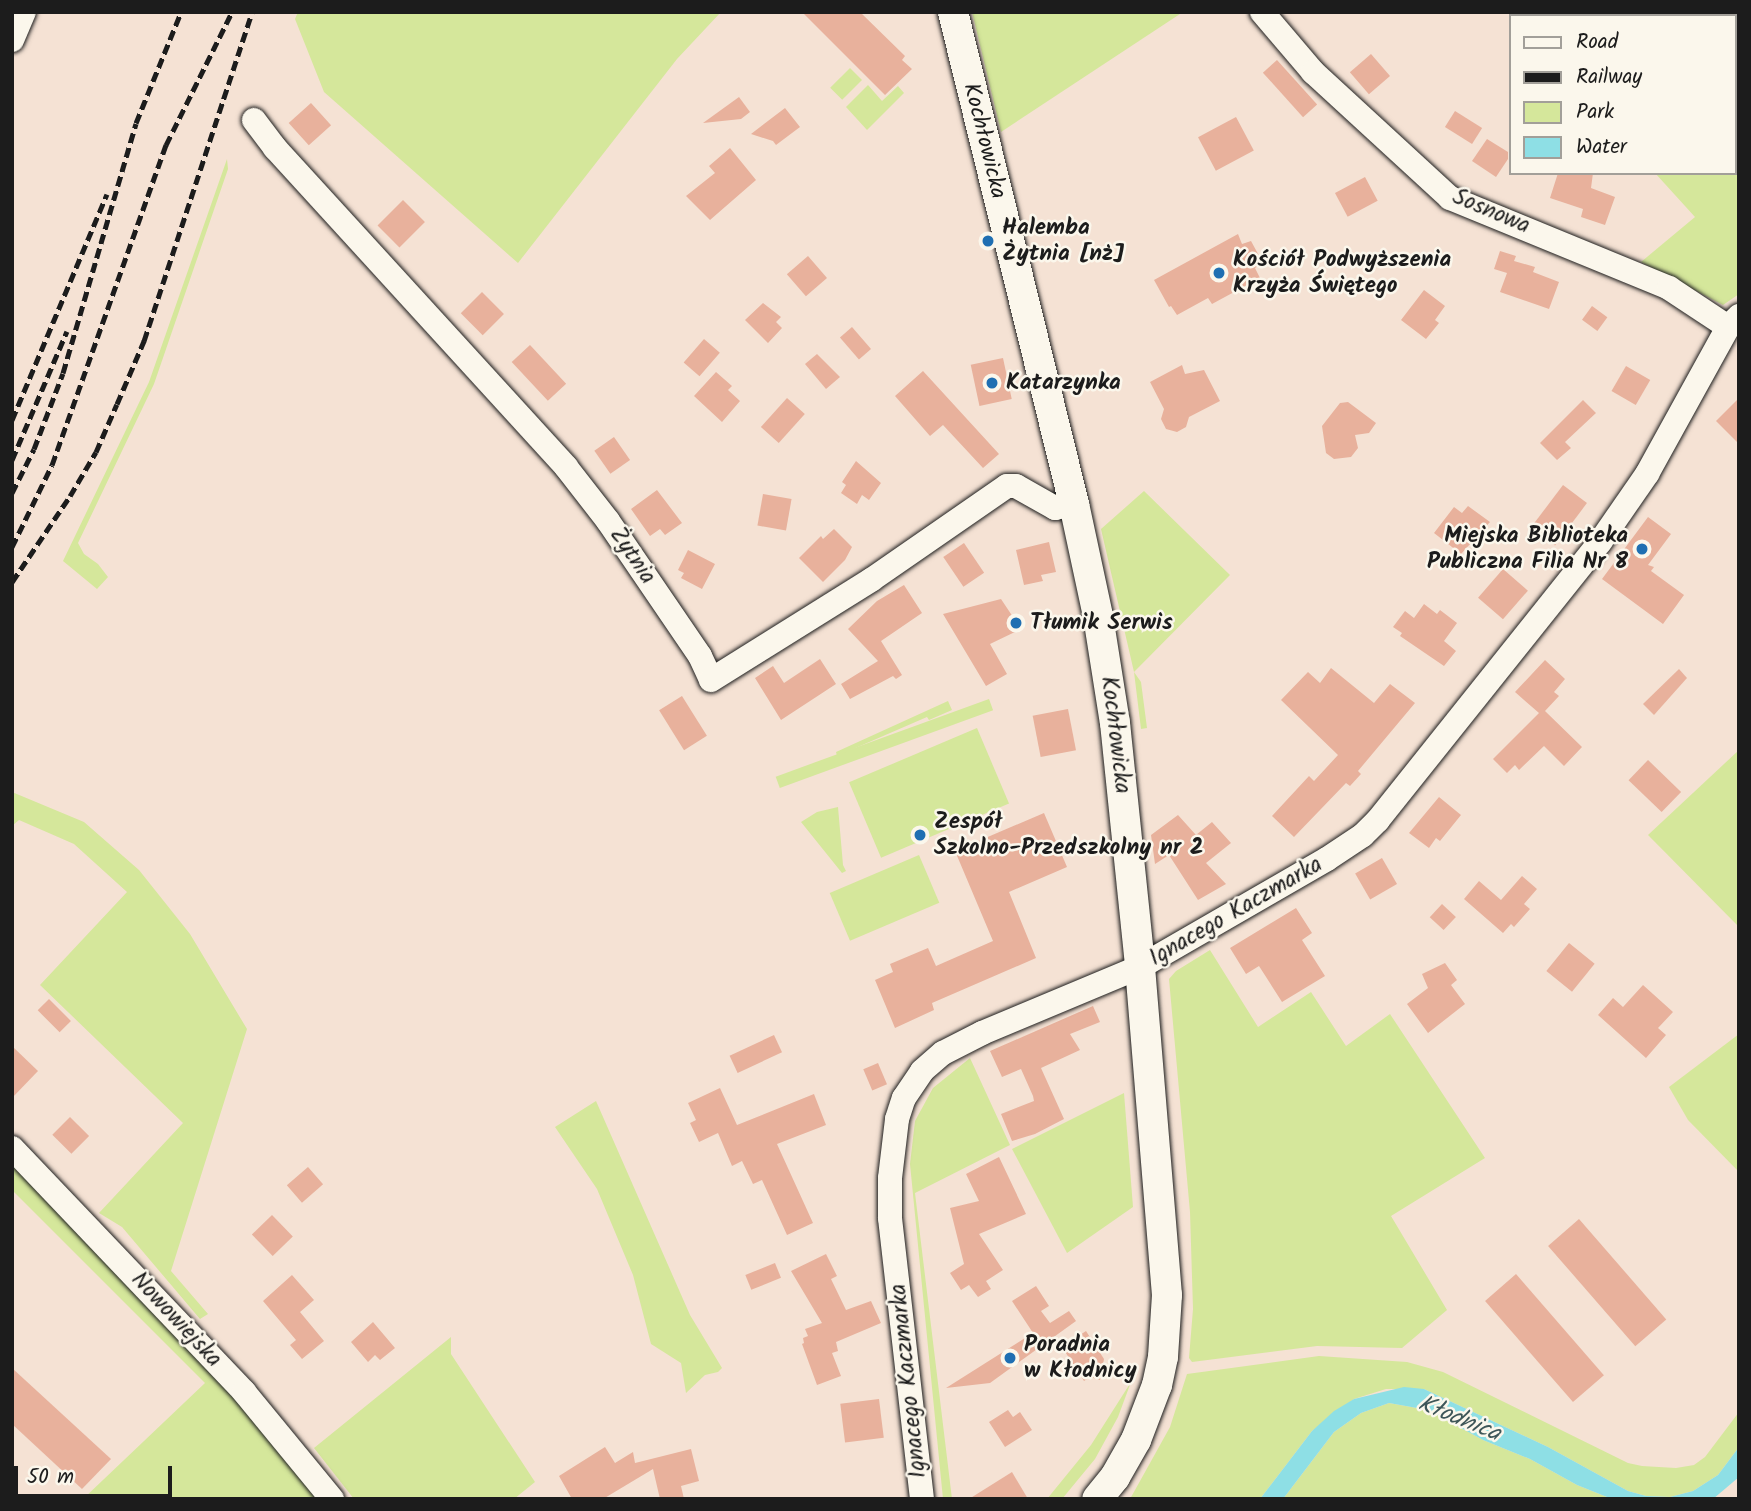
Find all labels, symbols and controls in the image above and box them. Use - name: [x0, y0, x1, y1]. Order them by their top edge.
- legend: [1510, 14, 1737, 175]
- text: Road: [1576, 26, 1618, 59]
- text: Railway: [1576, 61, 1642, 94]
- street label: Kochłowicka: [956, 80, 1012, 202]
- text: Park: [1576, 96, 1614, 129]
- text: Water: [1576, 131, 1627, 164]
- street label: Sosnowa: [1448, 183, 1534, 241]
- place label: Halemba Żytnia [nż]: [1002, 214, 1124, 268]
- marker: Halemba Żytnia [nż]: [980, 233, 996, 249]
- place label: Kościół Podwyższenia Krzyża Świętego: [1233, 246, 1451, 300]
- marker: Kościół Podwyższenia Krzyża Świętego: [1211, 265, 1227, 281]
- place label: Katarzynka: [1006, 369, 1121, 397]
- marker: Katarzynka: [984, 375, 1000, 391]
- street label: Żytnia: [603, 522, 661, 590]
- place label: Miejska Biblioteka Publiczna Filia Nr 8: [1427, 522, 1628, 576]
- marker: Miejska Biblioteka Publiczna Filia Nr 8: [1634, 541, 1650, 557]
- place label: Tłumik Serwis: [1030, 609, 1173, 637]
- marker: Tłumik Serwis: [1008, 615, 1024, 631]
- street label: Kochłowicka: [1094, 675, 1136, 795]
- place label: Zespół Szkolno-Przedszkolny nr 2: [934, 808, 1203, 862]
- marker: Zespół Szkolno-Przedszkolny nr 2: [912, 827, 928, 843]
- street label: Ignacego Kaczmarka: [1145, 851, 1327, 973]
- street label: Nowowiejska: [125, 1267, 227, 1373]
- street label: Ignacego Kaczmarka: [885, 1282, 933, 1480]
- place label: Poradnia w Kłodnicy: [1024, 1331, 1137, 1385]
- marker: Poradnia w Kłodnicy: [1002, 1350, 1018, 1366]
- water label: Kłodnica: [1414, 1390, 1504, 1448]
- scale bar: [18, 1452, 175, 1496]
- text: 50 m: [27, 1461, 74, 1494]

